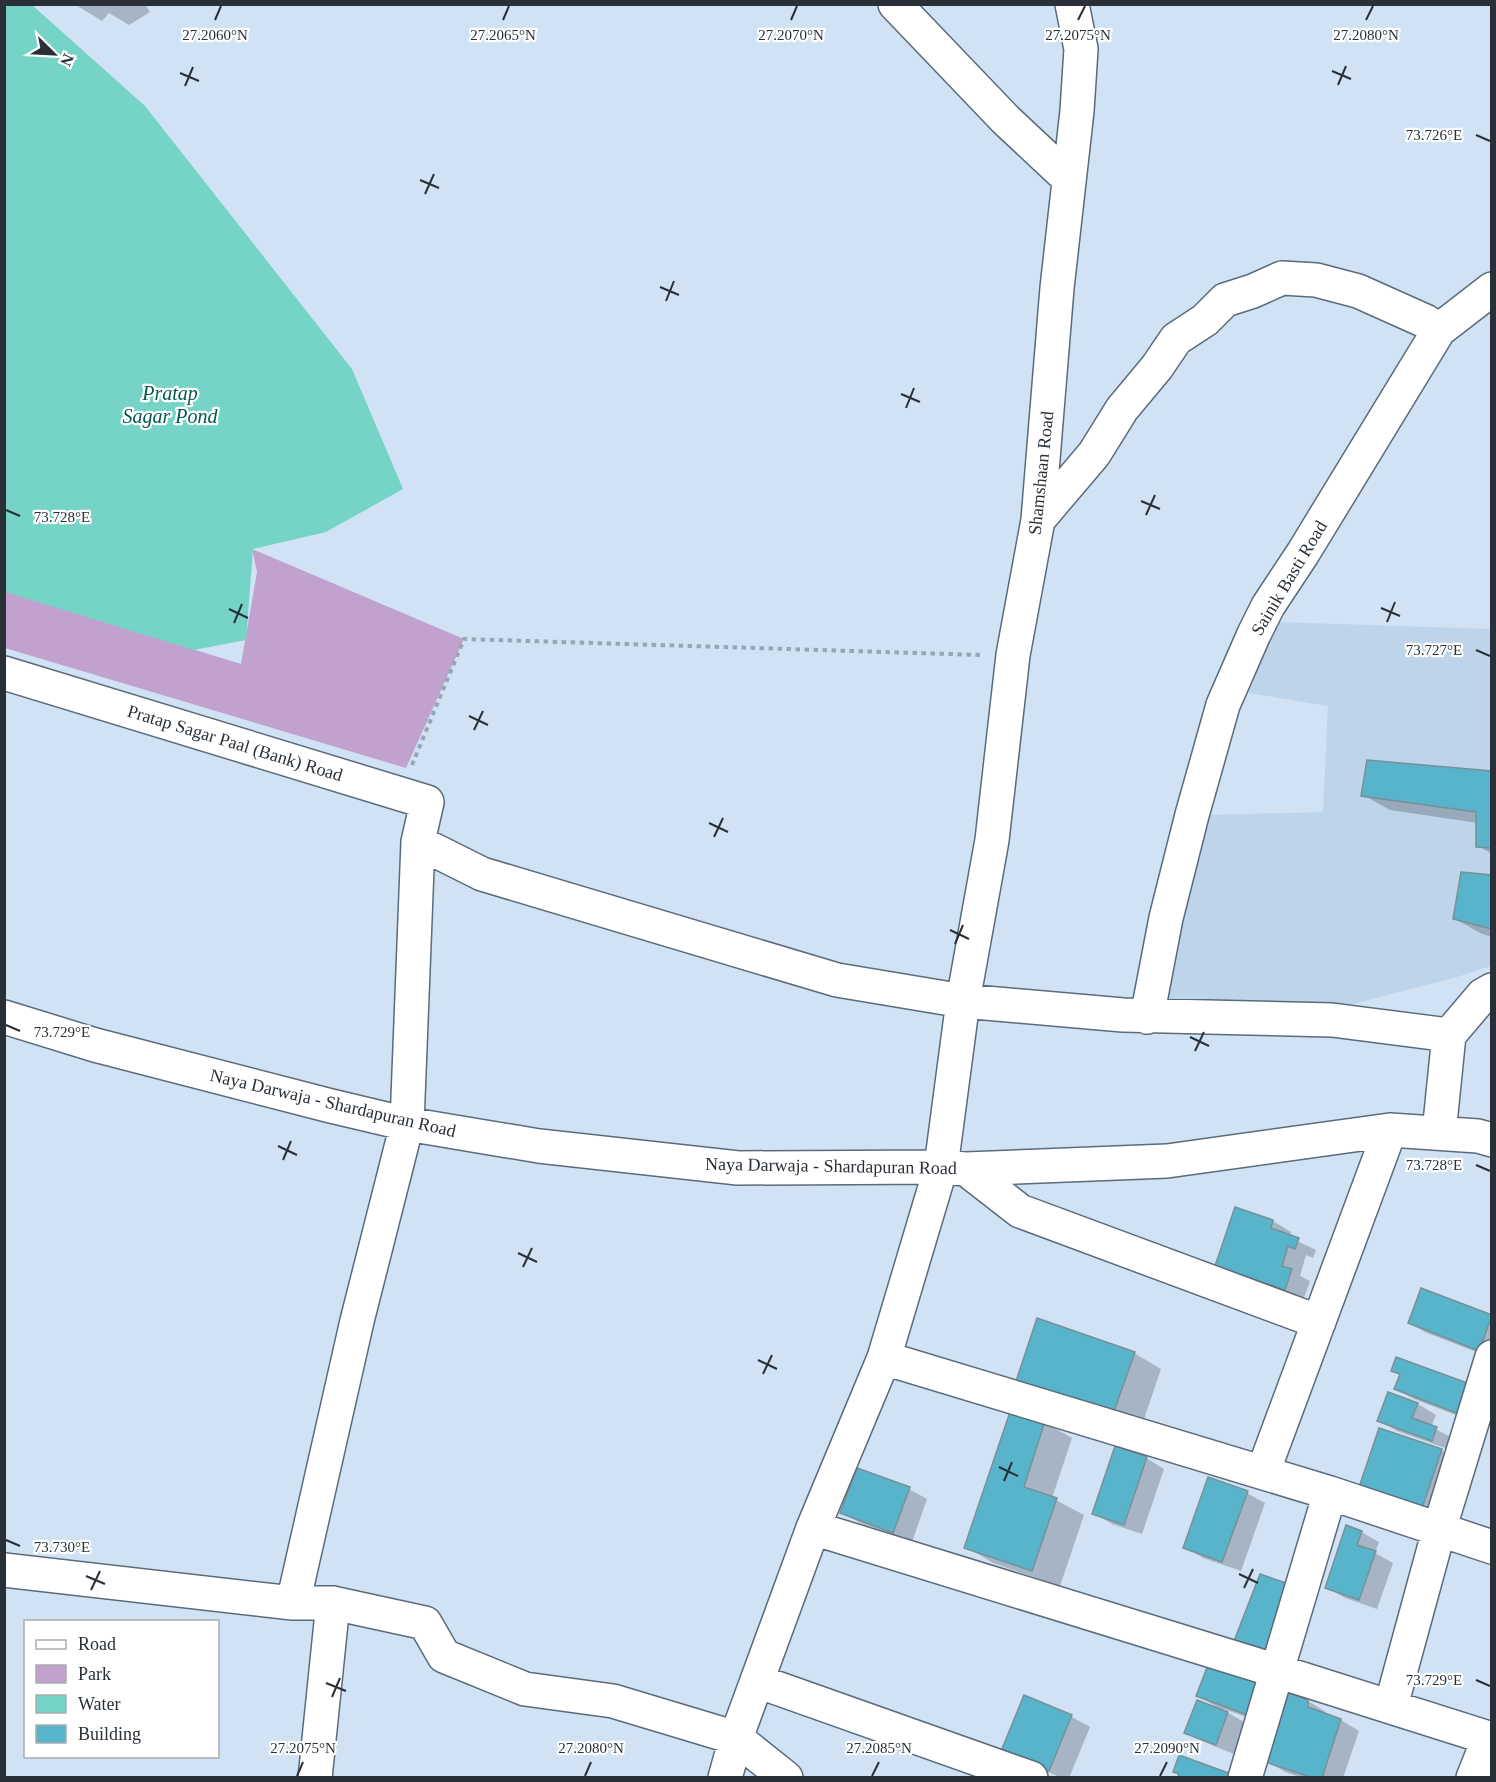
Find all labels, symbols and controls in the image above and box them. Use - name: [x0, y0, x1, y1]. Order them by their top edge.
- north arrow: [24, 24, 84, 84]
- text: 27.2060°N: [182, 27, 248, 43]
- text: 27.2065°N: [470, 27, 536, 43]
- text: 27.2070°N: [758, 27, 824, 43]
- text: 27.2075°N: [1045, 27, 1111, 43]
- text: 27.2080°N: [1333, 27, 1399, 43]
- text: N: [57, 51, 77, 69]
- text: 73.726°E: [1406, 127, 1462, 143]
- water label: Pratap Sagar Pond: [123, 382, 219, 428]
- street label: Shamshaan Road: [1025, 410, 1057, 536]
- text: 73.728°E: [34, 509, 90, 525]
- street label: Sainik Basti Road: [1247, 517, 1331, 639]
- text: 73.727°E: [1406, 642, 1462, 658]
- street label: Pratap Sagar Paal (Bank) Road: [125, 701, 345, 786]
- text: 73.729°E: [34, 1024, 90, 1040]
- street label: Naya Darwaja - Shardapuran Road: [208, 1065, 458, 1141]
- street label: Naya Darwaja - Shardapuran Road: [705, 1154, 957, 1178]
- text: 73.728°E: [1406, 1157, 1462, 1173]
- text: 73.730°E: [34, 1539, 90, 1555]
- legend: [24, 1620, 219, 1758]
- text: Road: [78, 1634, 116, 1654]
- text: Park: [78, 1664, 111, 1684]
- text: 73.729°E: [1406, 1672, 1462, 1688]
- text: Water: [78, 1694, 121, 1714]
- text: Building: [78, 1724, 141, 1744]
- text: 27.2075°N: [270, 1740, 336, 1756]
- text: 27.2080°N: [558, 1740, 624, 1756]
- text: 27.2085°N: [846, 1740, 912, 1756]
- text: 27.2090°N: [1134, 1740, 1200, 1756]

